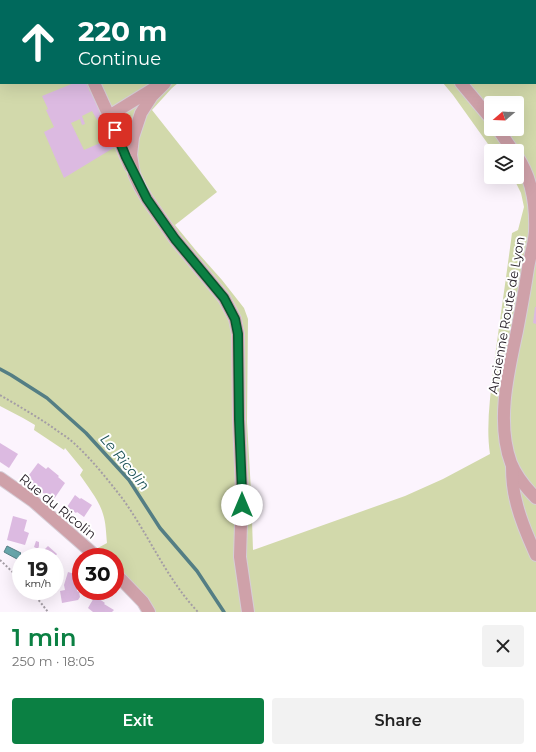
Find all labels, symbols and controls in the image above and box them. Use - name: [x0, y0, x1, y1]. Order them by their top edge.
- text: 220 m: [78, 14, 167, 48]
- icon: ahead: [12, 16, 64, 68]
- text: Continue: [78, 48, 161, 70]
- north arrow: [484, 96, 524, 136]
- map controls: [484, 96, 524, 184]
- pin: [98, 113, 132, 147]
- icon: arrive: [104, 119, 126, 141]
- button: layers: [484, 144, 524, 184]
- street label: Ancienne Route de Lyon: [484, 235, 528, 395]
- water label: Le Ricolin: [96, 430, 154, 494]
- street label: Rue du Ricolin: [16, 470, 100, 542]
- position arrow: [221, 484, 263, 526]
- speed limit sign: 30: [72, 548, 124, 600]
- text: 19: [28, 557, 48, 581]
- text: km/h: [25, 577, 51, 590]
- text: 1 min: [12, 623, 76, 652]
- button: close: [482, 625, 524, 667]
- text: 250 m · 18:05: [12, 653, 94, 669]
- button: Exit: [12, 698, 264, 744]
- button: Share: [272, 698, 524, 744]

